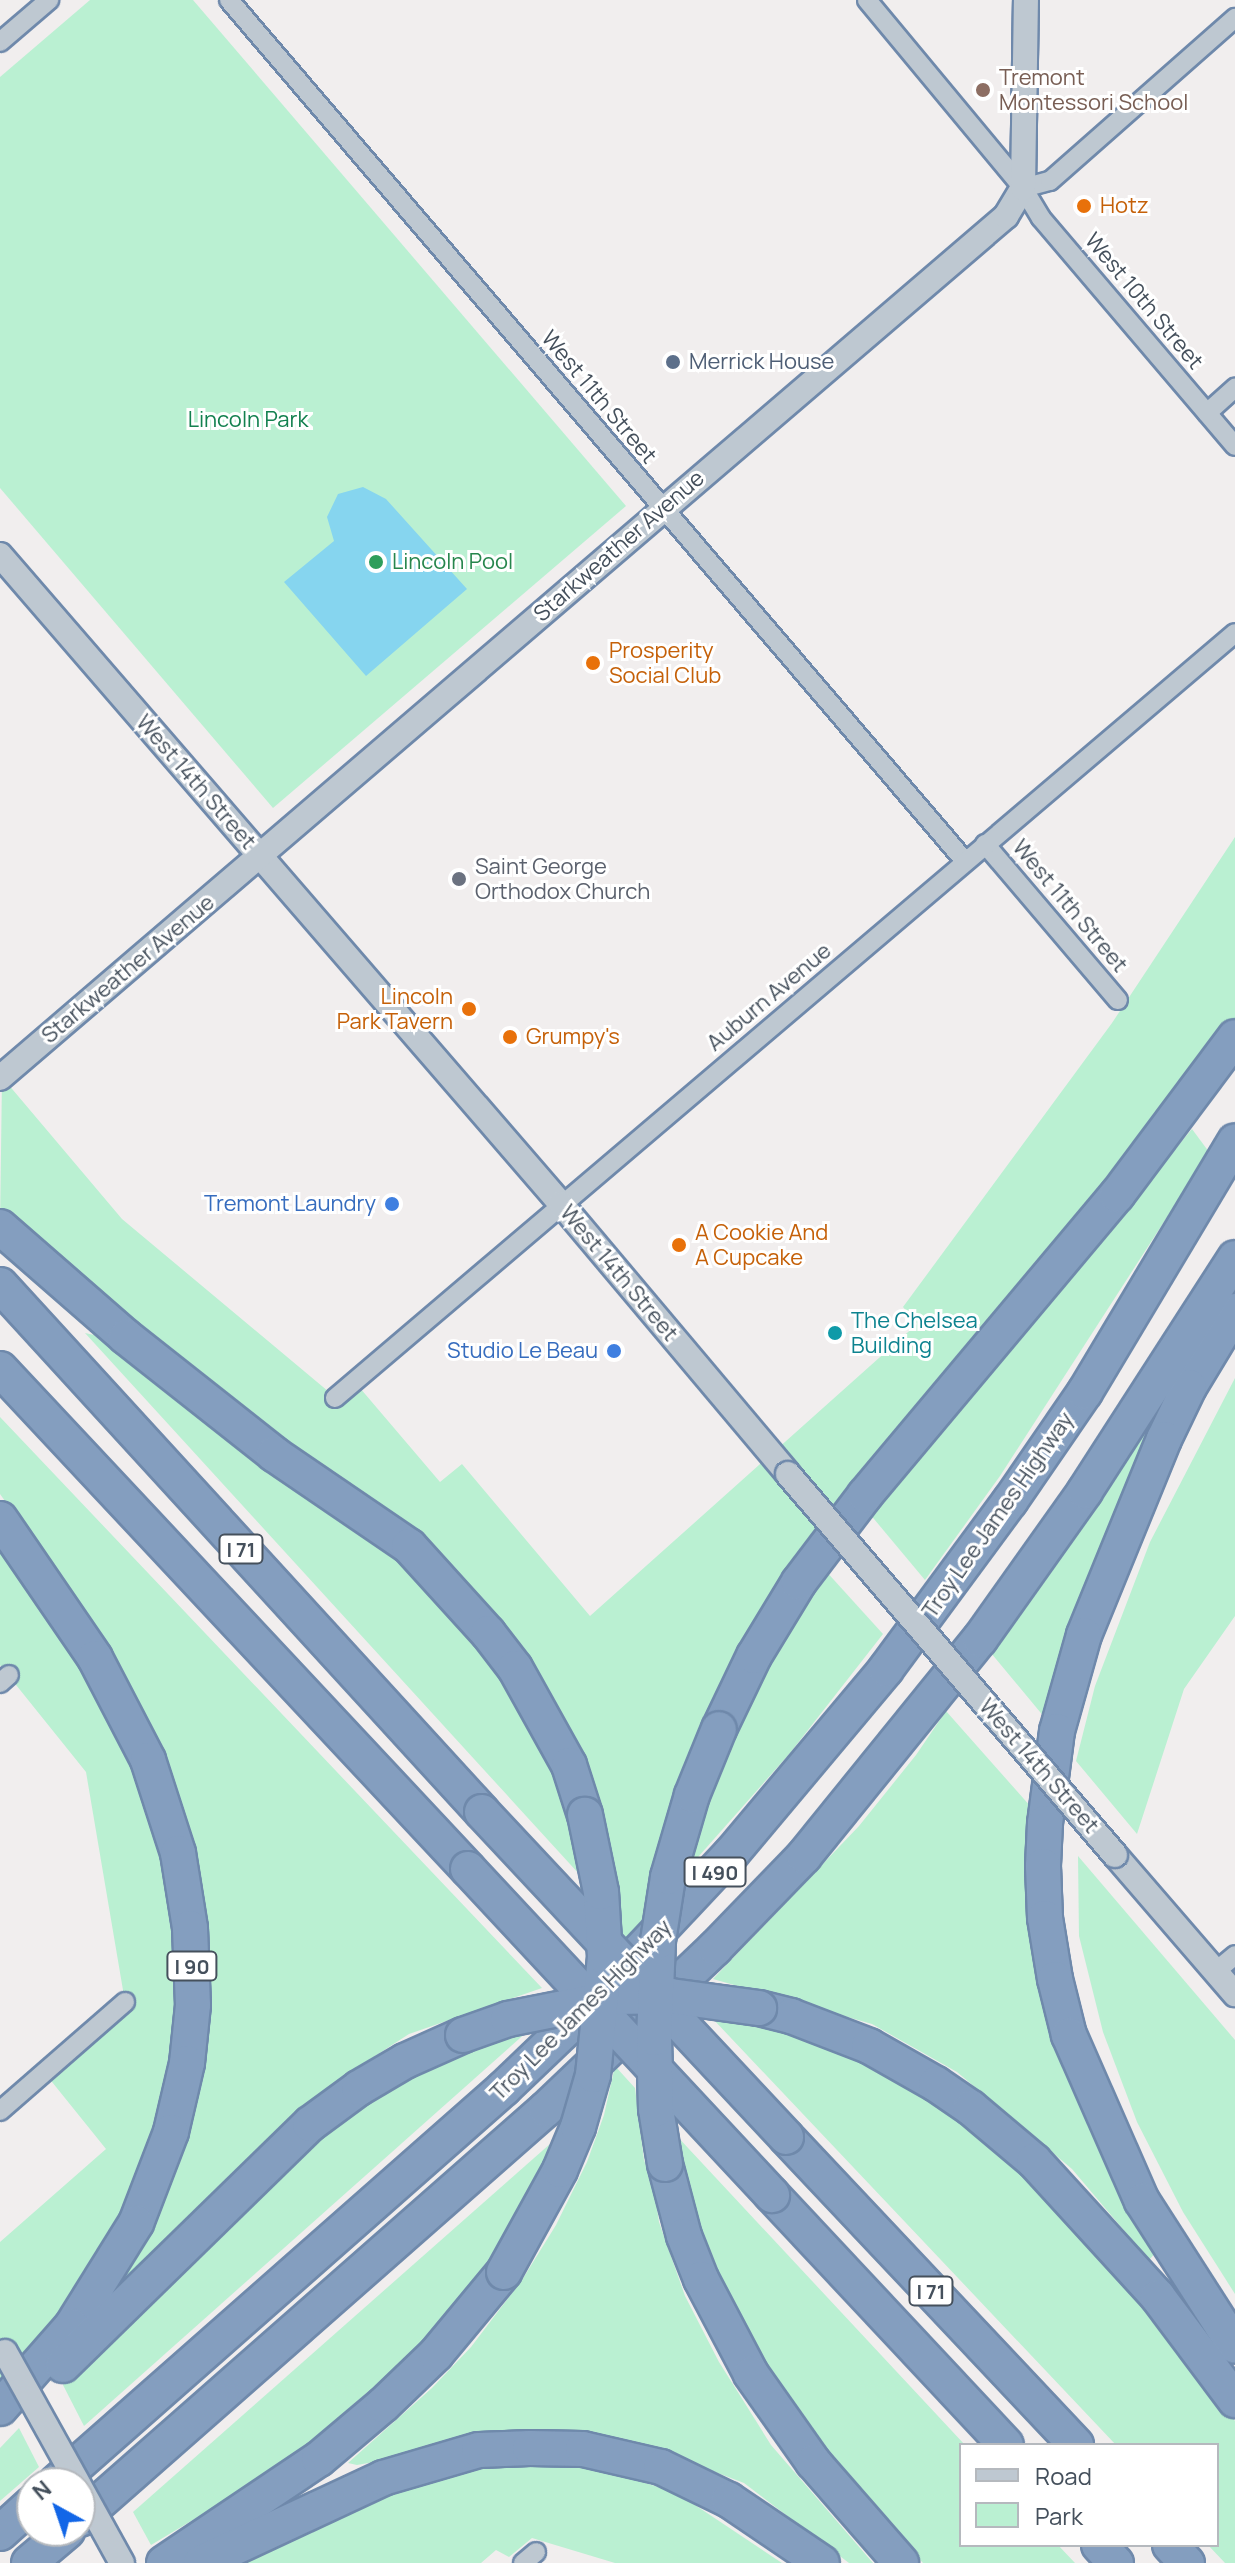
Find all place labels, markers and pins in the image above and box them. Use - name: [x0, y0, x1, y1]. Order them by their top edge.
- place label: Tremont Montessori School: [999, 64, 1188, 116]
- marker: Tremont Montessori School: [974, 81, 992, 99]
- place label: Hotz: [1100, 193, 1149, 219]
- marker: Hotz: [1075, 197, 1093, 215]
- place label: Merrick House: [689, 349, 834, 375]
- marker: Merrick House: [664, 353, 682, 371]
- place label: Lincoln Pool: [392, 549, 513, 575]
- marker: Lincoln Pool: [367, 553, 385, 571]
- place label: Prosperity Social Club: [609, 637, 721, 688]
- marker: Prosperity Social Club: [584, 654, 602, 672]
- place label: Saint George Orthodox Church: [475, 853, 650, 904]
- marker: Saint George Orthodox Church: [450, 870, 468, 888]
- place label: Lincoln Park Tavern: [337, 983, 453, 1034]
- marker: Lincoln Park Tavern: [460, 1000, 478, 1018]
- place label: Grumpy's: [526, 1024, 620, 1050]
- marker: Grumpy's: [501, 1028, 519, 1046]
- place label: Tremont Laundry: [204, 1191, 376, 1217]
- marker: Tremont Laundry: [383, 1195, 401, 1213]
- place label: A Cookie And A Cupcake: [695, 1219, 828, 1270]
- marker: A Cookie And A Cupcake: [670, 1236, 688, 1254]
- place label: The Chelsea Building: [851, 1307, 978, 1358]
- marker: The Chelsea Building: [826, 1324, 844, 1342]
- place label: Studio Le Beau: [447, 1338, 598, 1364]
- marker: Studio Le Beau: [605, 1342, 623, 1360]

